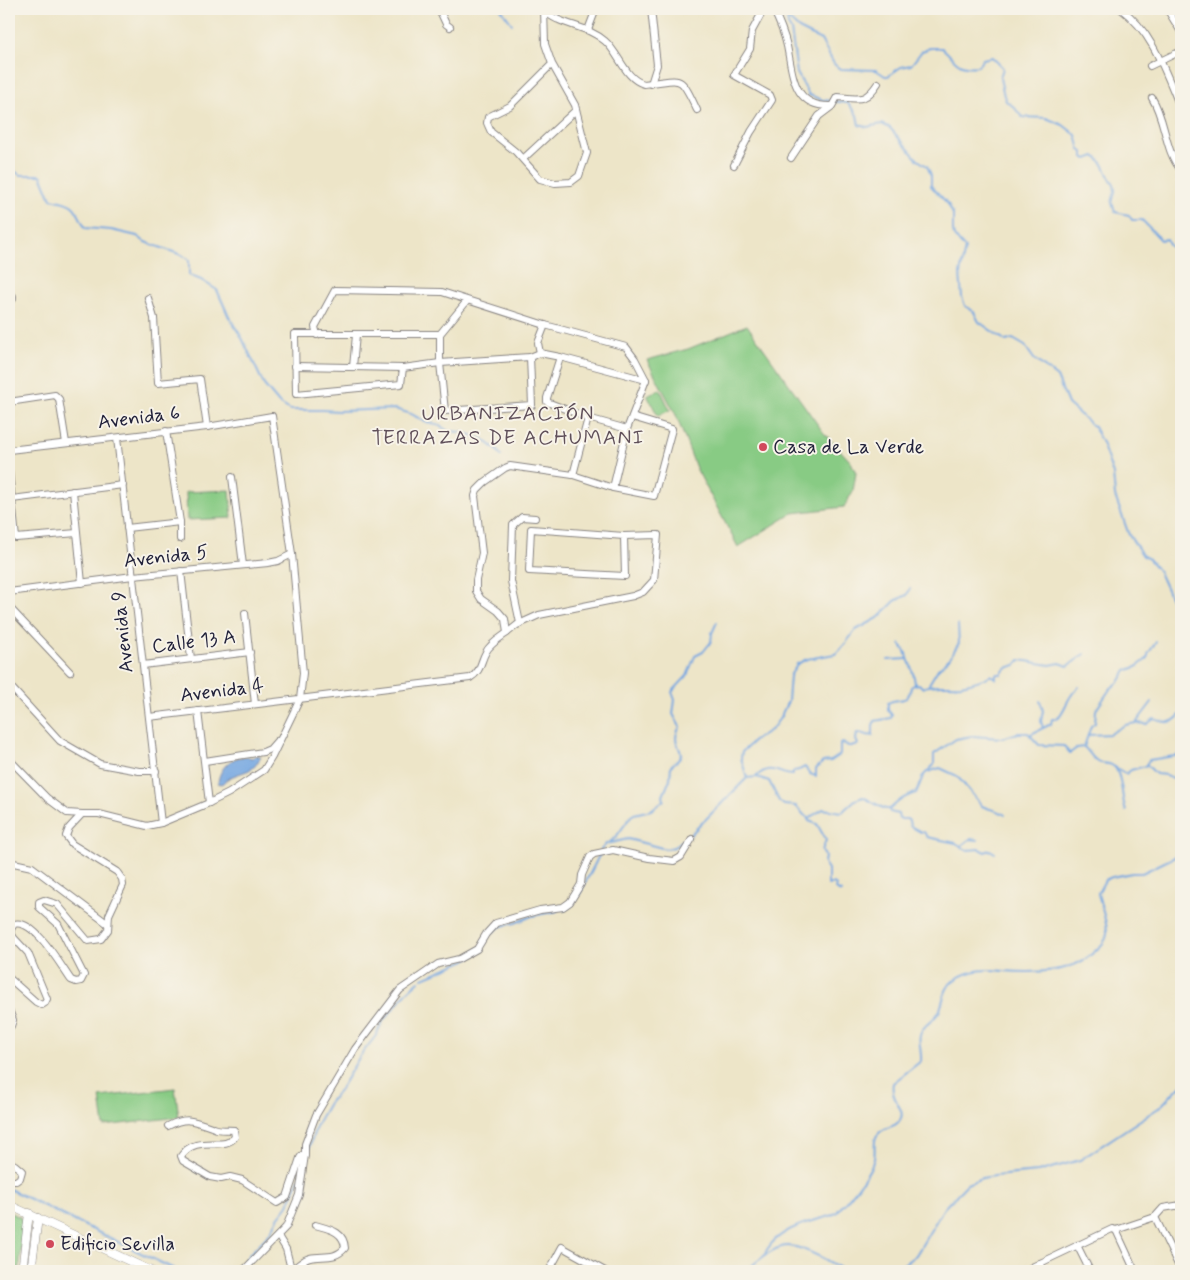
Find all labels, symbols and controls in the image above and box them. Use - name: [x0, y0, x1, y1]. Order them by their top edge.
- street label: Avenida 6: [96, 400, 182, 436]
- district label: URBANIZACIÓN TERRAZAS DE ACHUMANI: [371, 400, 645, 452]
- place label: Casa de La Verde: [773, 434, 924, 461]
- marker: Casa de La Verde: [757, 441, 769, 453]
- street label: Avenida 5: [123, 539, 209, 575]
- street label: Avenida 9: [105, 589, 141, 674]
- street label: Calle 13 A: [151, 623, 237, 661]
- street label: Avenida 4: [179, 672, 266, 710]
- place label: Edificio Sevilla: [60, 1231, 175, 1258]
- marker: Edificio Sevilla: [44, 1238, 56, 1250]

